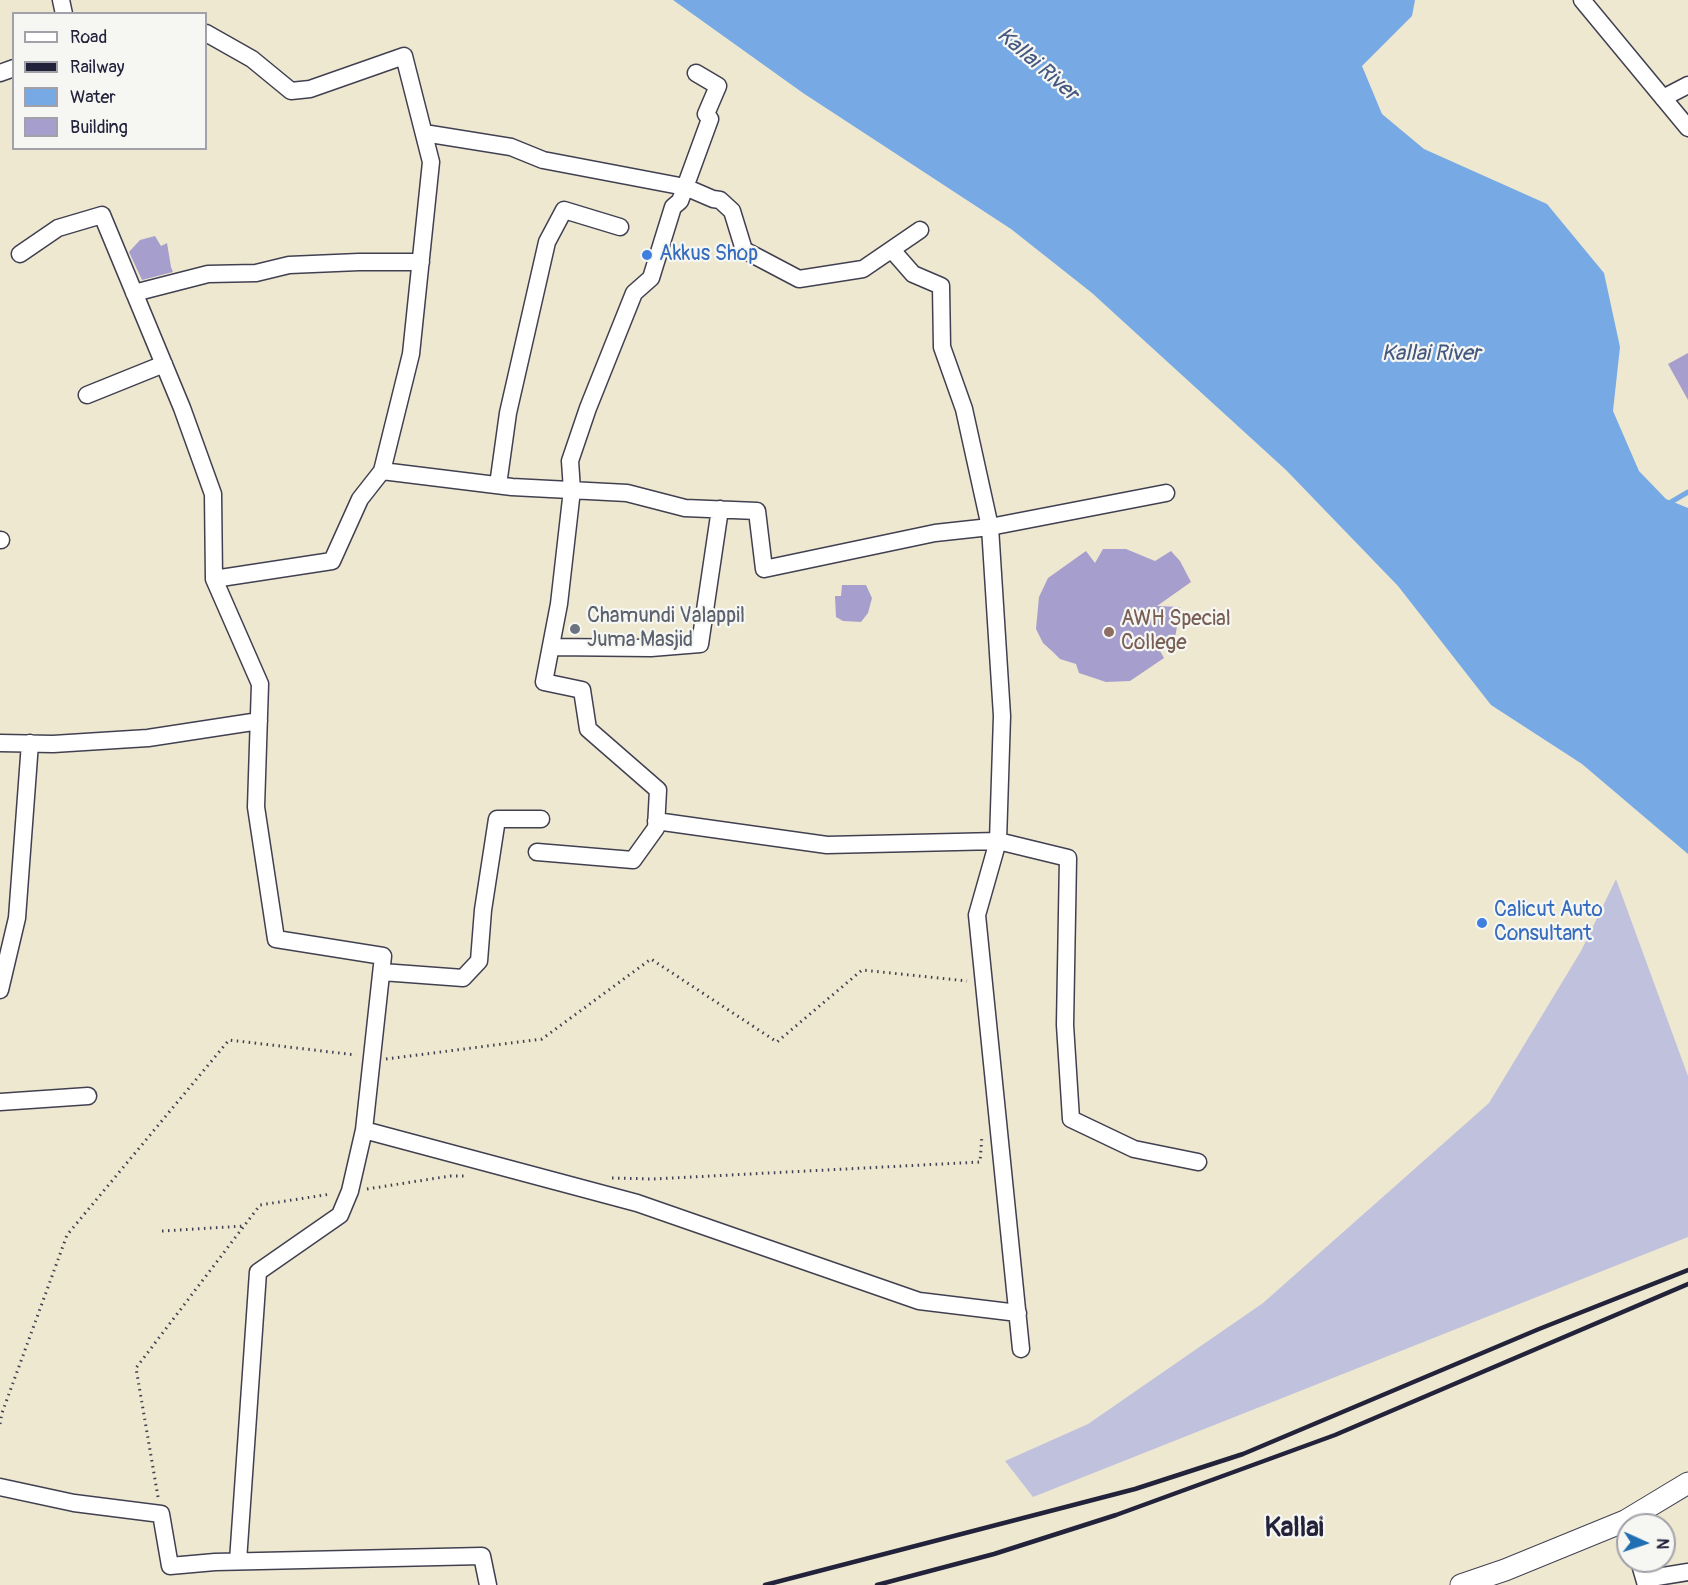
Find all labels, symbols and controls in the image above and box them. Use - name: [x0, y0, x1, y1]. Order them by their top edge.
- legend: [12, 12, 207, 150]
- water label: Kallai River: [991, 23, 1083, 107]
- text: Road: [70, 26, 107, 49]
- text: Railway: [70, 56, 125, 79]
- text: Water: [70, 86, 116, 109]
- text: Building: [70, 116, 128, 139]
- place label: Akkus Shop: [659, 242, 758, 268]
- marker: Akkus Shop: [640, 248, 654, 262]
- water label: Kallai River: [1382, 341, 1480, 367]
- place label: Chamundi Valappil Juma Masjid: [587, 604, 745, 654]
- place label: AWH Special College: [1121, 607, 1231, 657]
- marker: Chamundi Valappil Juma Masjid: [568, 622, 582, 636]
- marker: AWH Special College: [1102, 625, 1116, 639]
- place label: Calicut Auto Consultant: [1494, 898, 1603, 948]
- marker: Calicut Auto Consultant: [1475, 916, 1489, 930]
- district label: Kallai: [1264, 1513, 1324, 1545]
- north arrow: [1616, 1513, 1676, 1573]
- text: N: [1652, 1538, 1672, 1550]

